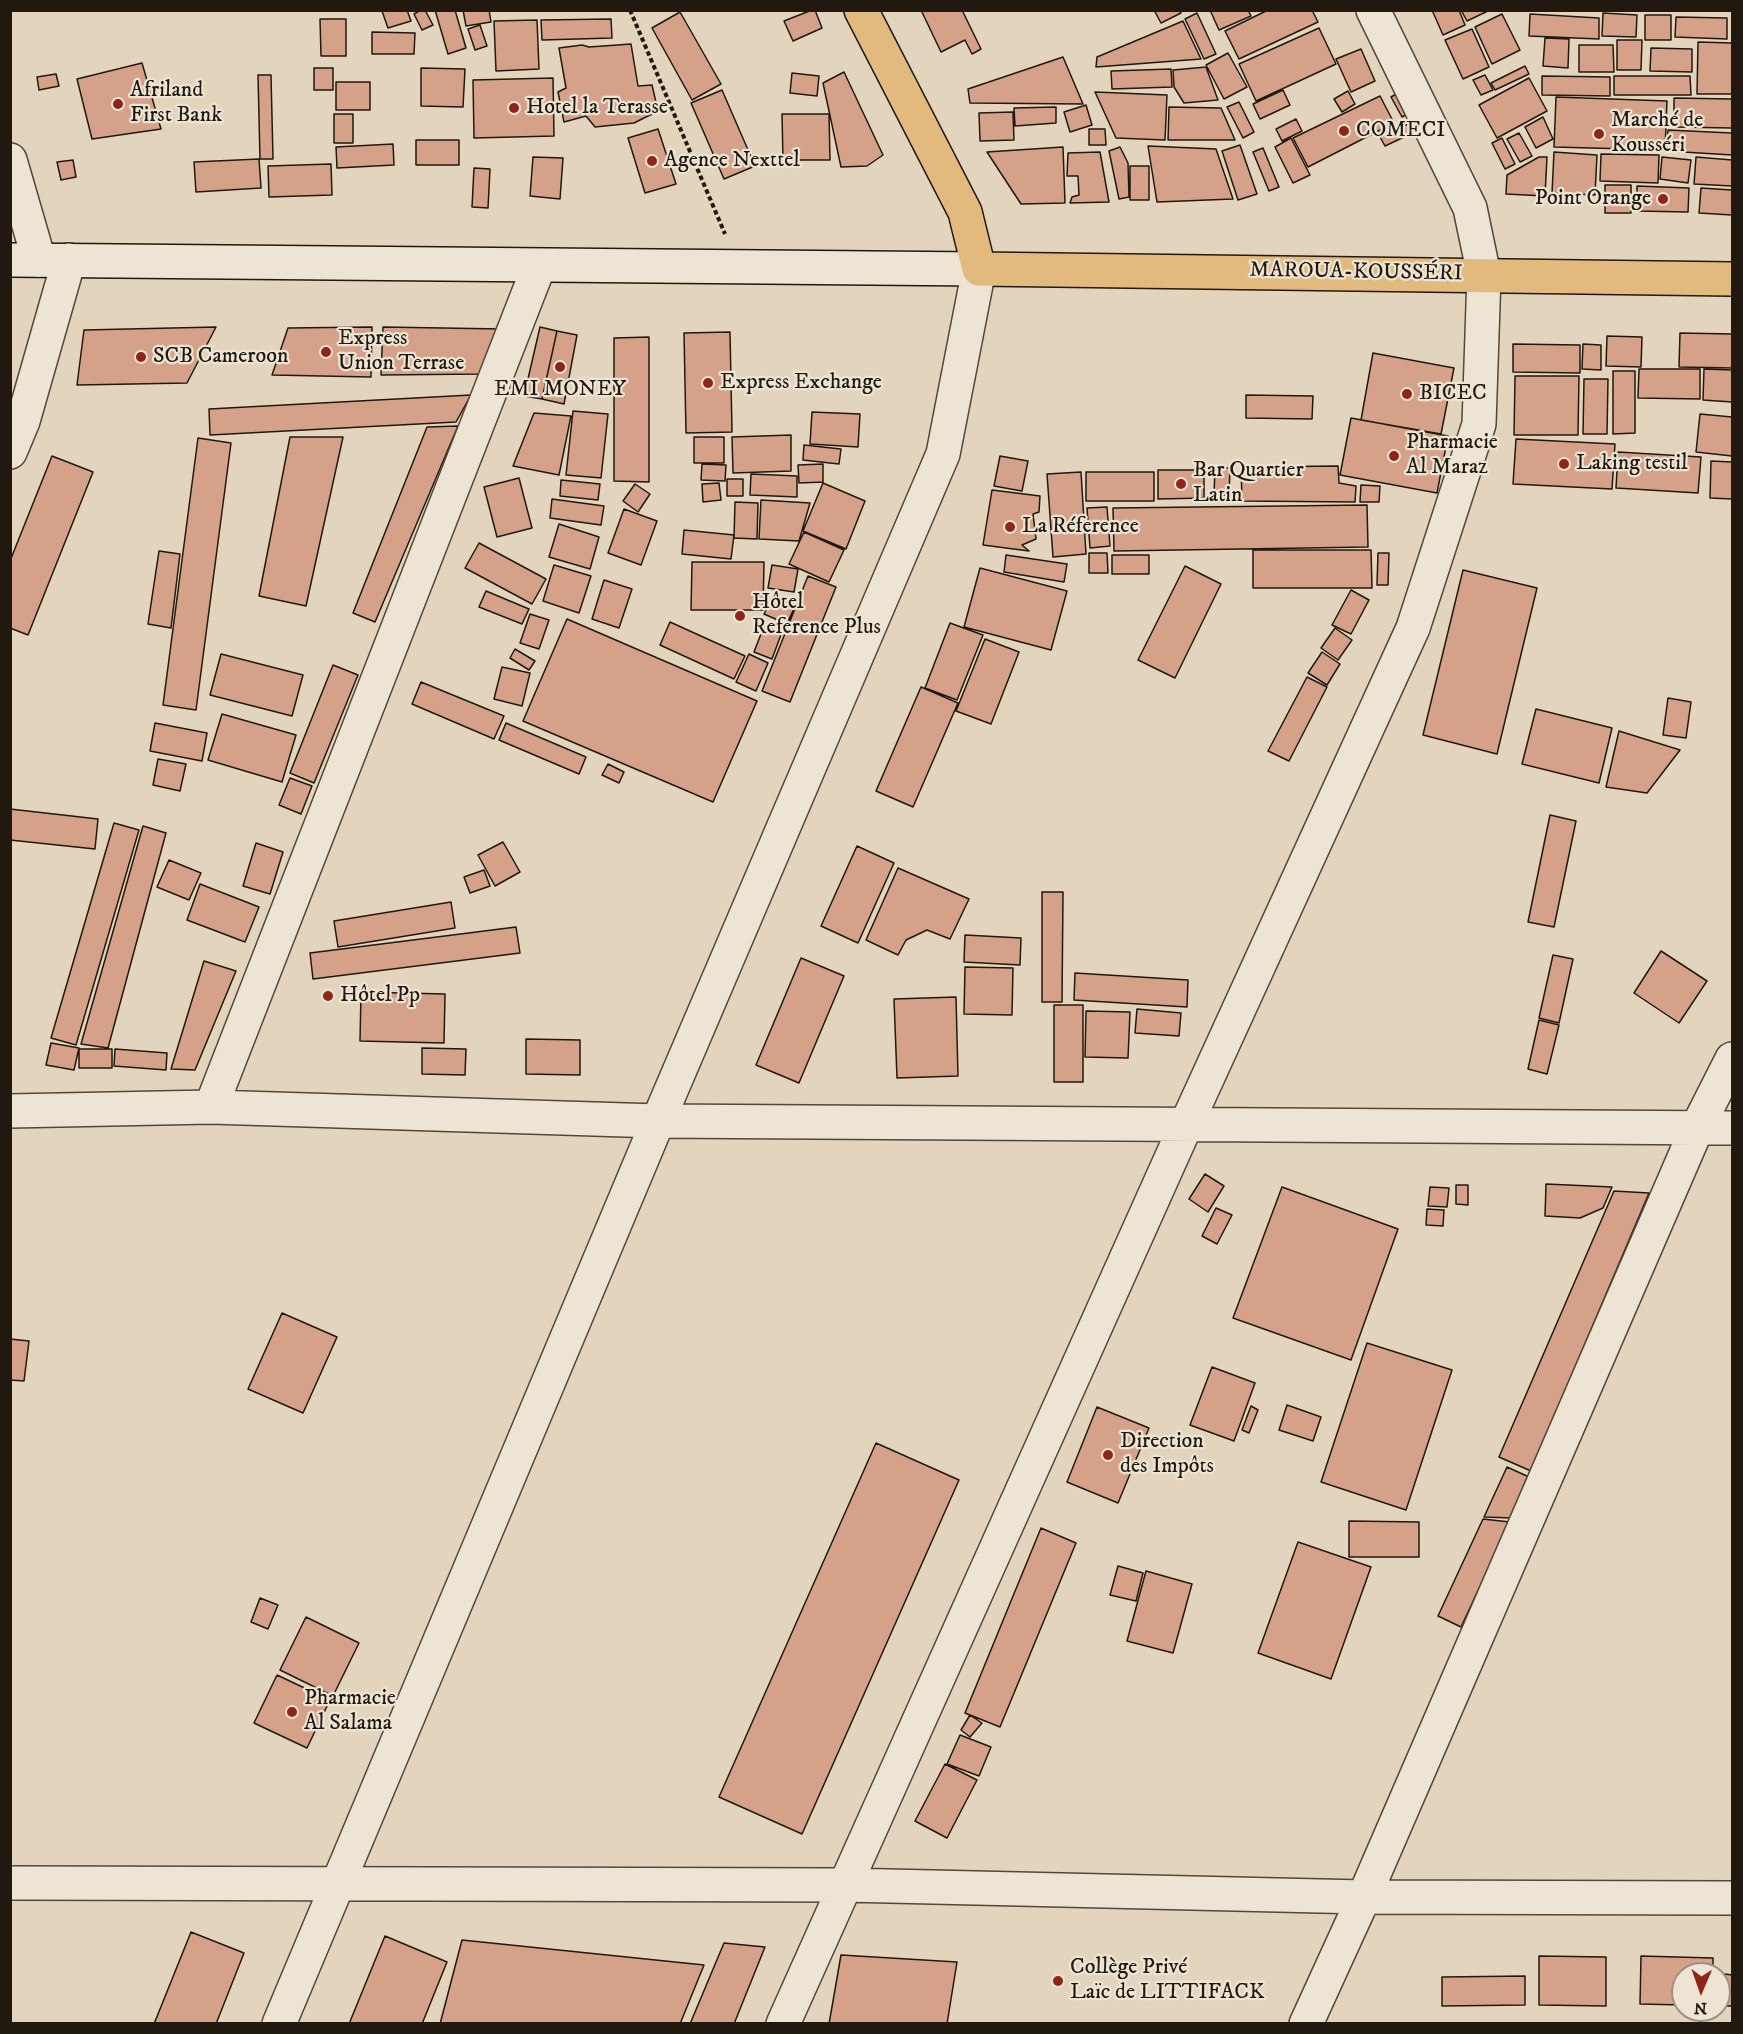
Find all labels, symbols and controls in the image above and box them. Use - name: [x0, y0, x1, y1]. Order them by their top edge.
- place label: Afriland First Bank: [130, 78, 222, 130]
- place label: Hotel la Terasse: [526, 95, 668, 121]
- marker: Afriland First Bank: [111, 97, 125, 111]
- marker: Hotel la Terasse: [507, 101, 521, 115]
- place label: Marché de Kousséri: [1611, 108, 1703, 160]
- place label: COMECI: [1356, 118, 1445, 144]
- marker: COMECI: [1337, 124, 1351, 138]
- marker: Marché de Kousséri: [1592, 127, 1606, 141]
- place label: Agence Nexttel: [664, 148, 800, 174]
- marker: Agence Nexttel: [645, 154, 659, 168]
- place label: Point Orange: [1535, 186, 1651, 212]
- marker: Point Orange: [1656, 192, 1670, 206]
- street label: MAROUA-KOUSSÉRI: [1249, 258, 1463, 288]
- place label: Express Union Terrase: [338, 326, 464, 378]
- place label: SCB Cameroon: [153, 344, 288, 370]
- marker: Express Union Terrase: [319, 345, 333, 359]
- marker: SCB Cameroon: [134, 350, 148, 364]
- marker: EMI MONEY: [553, 360, 567, 374]
- place label: Express Exchange: [720, 370, 882, 396]
- marker: Express Exchange: [701, 376, 715, 390]
- place label: EMI MONEY: [494, 377, 626, 403]
- place label: BICEC: [1419, 381, 1487, 407]
- marker: BICEC: [1400, 387, 1414, 401]
- place label: Pharmacie Al Maraz: [1406, 430, 1498, 482]
- marker: Pharmacie Al Maraz: [1387, 449, 1401, 463]
- place label: Laking testil: [1576, 451, 1688, 477]
- marker: Laking testil: [1557, 457, 1571, 471]
- place label: Bar Quartier Latin: [1193, 458, 1304, 510]
- marker: Bar Quartier Latin: [1174, 477, 1188, 491]
- place label: La Réference: [1022, 514, 1139, 540]
- marker: La Réference: [1003, 520, 1017, 534]
- place label: Hôtel Reference Plus: [752, 590, 881, 642]
- marker: Hôtel Reference Plus: [733, 609, 747, 623]
- place label: Hôtel Pp: [340, 983, 420, 1009]
- marker: Hôtel Pp: [321, 989, 335, 1003]
- place label: Direction des Impôts: [1120, 1429, 1214, 1480]
- marker: Direction des Impôts: [1101, 1448, 1115, 1462]
- place label: Pharmacie Al Salama: [304, 1686, 396, 1738]
- marker: Pharmacie Al Salama: [285, 1705, 299, 1719]
- place label: Collège Privé Laïc de LITTIFACK: [1070, 1955, 1264, 2006]
- north arrow: [1671, 1962, 1731, 2022]
- marker: Collège Privé Laïc de LITTIFACK: [1051, 1974, 1065, 1988]
- text: N: [1694, 1998, 1707, 2018]

